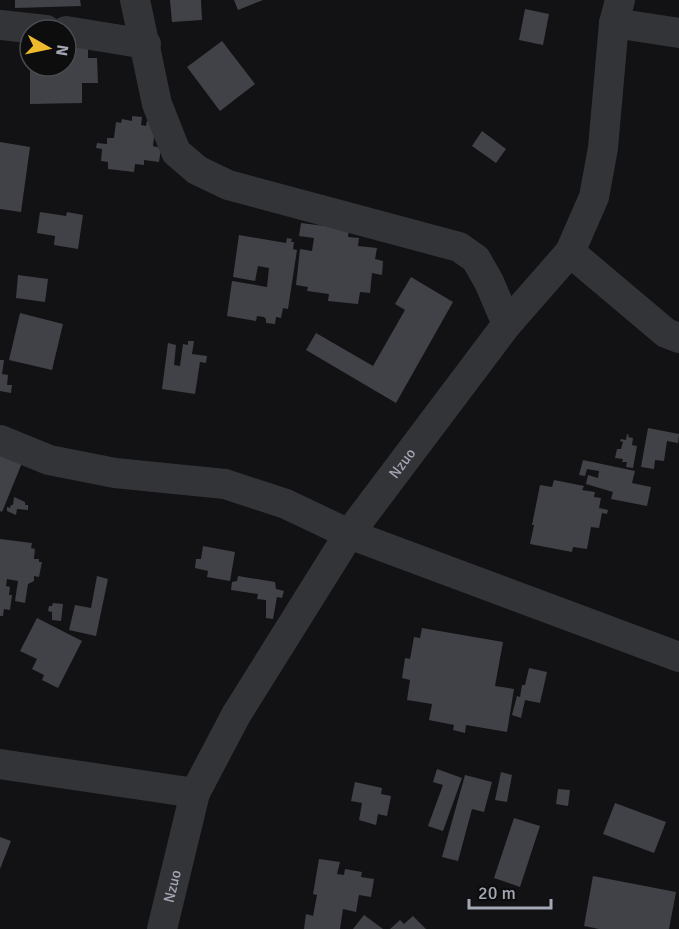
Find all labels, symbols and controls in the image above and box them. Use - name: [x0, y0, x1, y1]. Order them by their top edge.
- north arrow: [18, 18, 78, 78]
- text: N: [51, 43, 73, 57]
- street label: Nzuo: [385, 445, 419, 482]
- street label: Nzuo: [160, 868, 185, 904]
- scale bar: [469, 872, 552, 910]
- text: 20 m: [478, 882, 516, 904]

